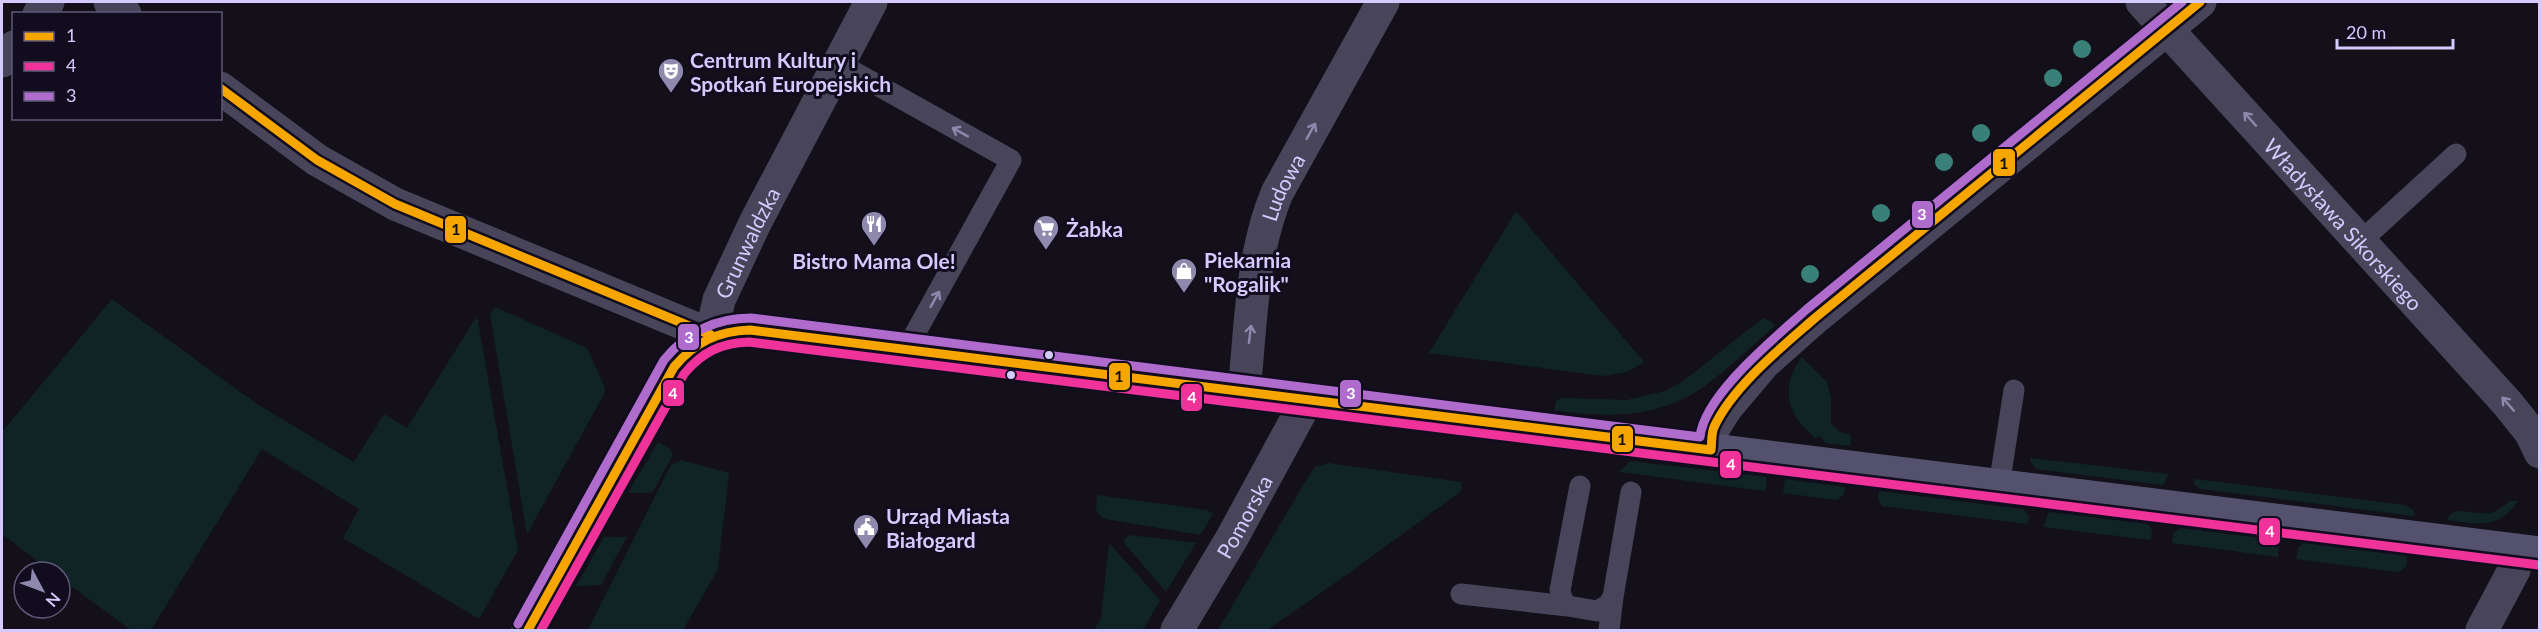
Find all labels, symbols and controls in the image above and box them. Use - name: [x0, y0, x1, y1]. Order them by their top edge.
- legend: [12, 12, 222, 120]
- scale bar: [2337, 12, 2452, 50]
- text: 20 m: [2346, 21, 2386, 43]
- text: 1: [66, 24, 76, 46]
- place label: Centrum Kultury i Spotkań Europejskich: [690, 47, 891, 96]
- text: 4: [66, 54, 76, 76]
- theatre icon: Centrum Kultury i Spotkań Europejskich: [656, 56, 686, 94]
- text: 3: [66, 84, 76, 106]
- one-way arrow: [2243, 112, 2257, 127]
- one-way arrow: [1306, 122, 1317, 140]
- one-way arrow: [952, 126, 969, 138]
- street label: Władysława Sikorskiego: [2259, 133, 2429, 315]
- line badge: 1: [1992, 148, 2016, 177]
- street label: Ludowa: [1255, 149, 1309, 224]
- text: 1: [1999, 153, 2009, 172]
- street label: Grunwaldzka: [709, 183, 784, 302]
- line badge: 3: [1911, 200, 1934, 229]
- text: 3: [1917, 204, 1927, 223]
- restaurant icon: Bistro Mama Ole!: [859, 209, 889, 247]
- supermarket icon: Żabka: [1031, 213, 1061, 251]
- line badge: 1: [444, 215, 467, 244]
- place label: Żabka: [1066, 216, 1123, 241]
- text: 1: [451, 219, 461, 238]
- place label: Piekarnia "Rogalik": [1204, 247, 1291, 296]
- place label: Bistro Mama Ole!: [792, 248, 956, 273]
- shop icon: Piekarnia "Rogalik": [1169, 256, 1199, 294]
- one-way arrow: [929, 291, 941, 308]
- line badge: 3: [677, 323, 700, 351]
- one-way arrow: [1245, 325, 1256, 345]
- text: 3: [684, 327, 694, 346]
- unlabelled marker: [1043, 349, 1055, 361]
- line badge: 1: [1108, 362, 1131, 391]
- text: 1: [1114, 366, 1124, 385]
- unlabelled marker: [1005, 369, 1017, 381]
- line badge: 4: [662, 379, 685, 407]
- line badge: 3: [1339, 379, 1362, 408]
- text: 4: [668, 383, 678, 402]
- line badge: 4: [1180, 383, 1203, 412]
- text: 3: [1346, 383, 1356, 402]
- text: 4: [1187, 387, 1197, 406]
- one-way arrow: [2501, 397, 2515, 412]
- line badge: 1: [1611, 425, 1634, 453]
- text: 1: [1617, 429, 1627, 448]
- line badge: 4: [1719, 450, 1742, 479]
- text: 4: [1726, 454, 1736, 473]
- street label: Pomorska: [1211, 470, 1277, 562]
- place label: Urząd Miasta Białogard: [886, 503, 1010, 552]
- public building icon: Urząd Miasta Białogard: [851, 512, 881, 550]
- line badge: 4: [2258, 517, 2281, 546]
- text: 4: [2265, 521, 2275, 540]
- north arrow: [12, 560, 72, 620]
- text: N: [42, 589, 65, 611]

